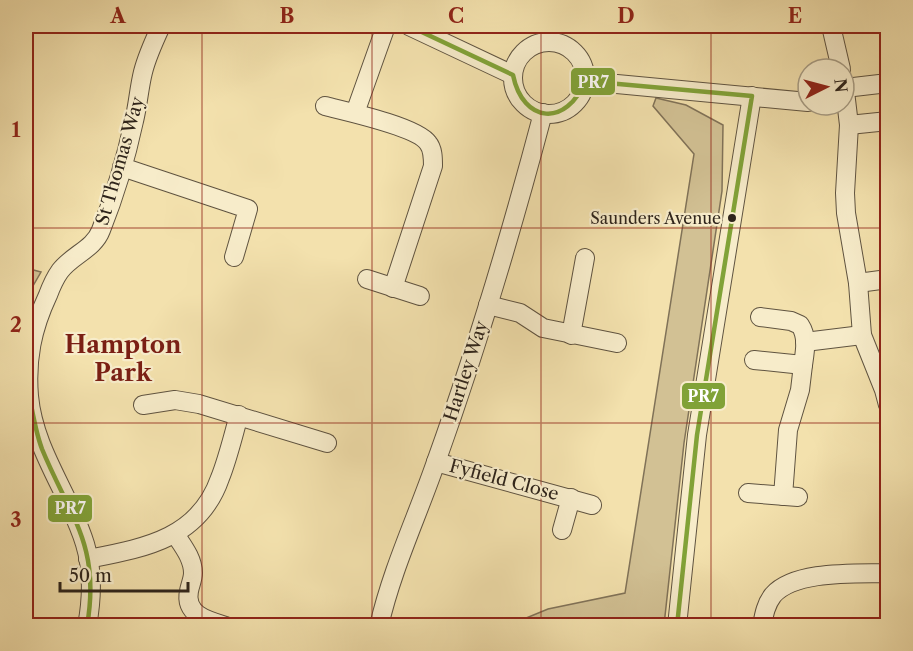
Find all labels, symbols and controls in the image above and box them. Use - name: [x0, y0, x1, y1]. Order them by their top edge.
- text: A: [109, 4, 126, 28]
- text: B: [280, 4, 295, 28]
- text: C: [448, 4, 464, 28]
- text: D: [617, 4, 635, 28]
- text: E: [788, 4, 802, 28]
- north arrow: [796, 57, 856, 117]
- line badge: PR7: [570, 67, 616, 96]
- text: PR7: [577, 72, 609, 92]
- text: N: [830, 77, 852, 93]
- street label: St Thomas Way: [91, 93, 149, 228]
- text: 1: [12, 118, 21, 142]
- place label: Saunders Avenue: [590, 208, 721, 228]
- marker: Saunders Avenue: [726, 212, 738, 224]
- text: 2: [10, 313, 22, 337]
- street label: Hartley Way: [439, 317, 493, 424]
- district label: Hampton Park: [65, 330, 182, 387]
- line badge: PR7: [681, 382, 726, 410]
- text: PR7: [687, 386, 719, 406]
- street label: Fyfield Close: [447, 455, 561, 505]
- line badge: PR7: [47, 494, 93, 523]
- text: PR7: [54, 498, 86, 518]
- text: 3: [10, 508, 22, 532]
- scale bar: [60, 555, 188, 593]
- text: 50 m: [69, 565, 112, 587]

